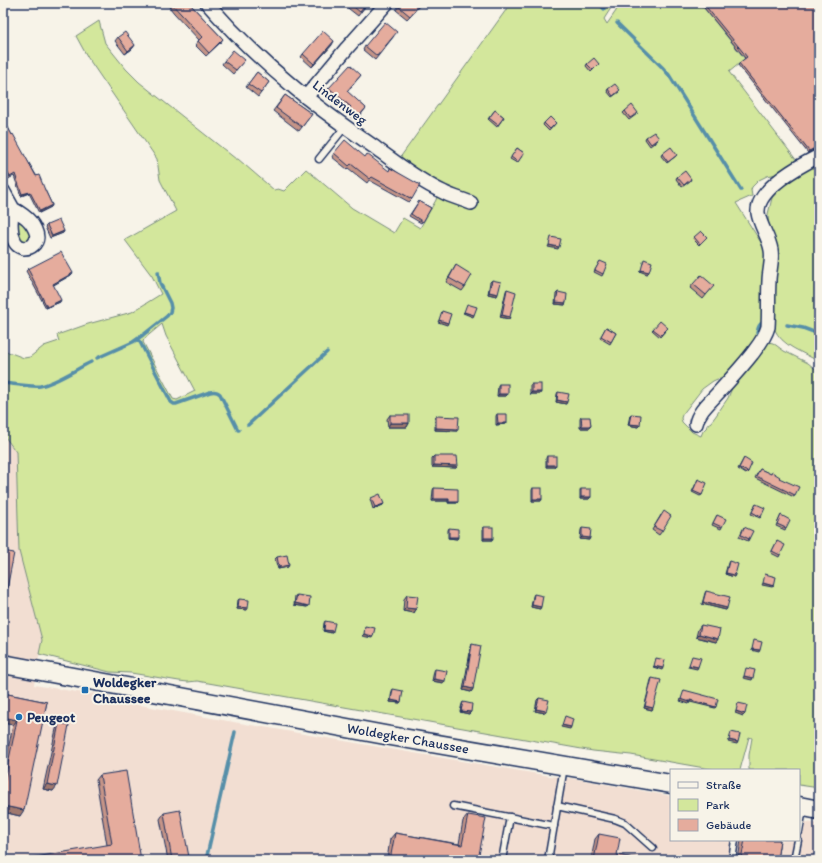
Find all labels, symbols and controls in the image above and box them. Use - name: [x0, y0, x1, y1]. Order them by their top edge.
- street label: Lindenweg: [309, 76, 371, 129]
- place label: Woldegker Chaussee: [93, 674, 157, 707]
- marker: Woldegker Chaussee: [80, 685, 90, 695]
- place label: Peugeot: [27, 709, 76, 726]
- marker: Peugeot: [14, 712, 24, 722]
- street label: Woldegker Chaussee: [346, 719, 471, 758]
- legend: [670, 769, 800, 841]
- text: Straße: [706, 778, 741, 792]
- text: Park: [706, 798, 730, 812]
- text: Gebäude: [706, 818, 751, 832]

